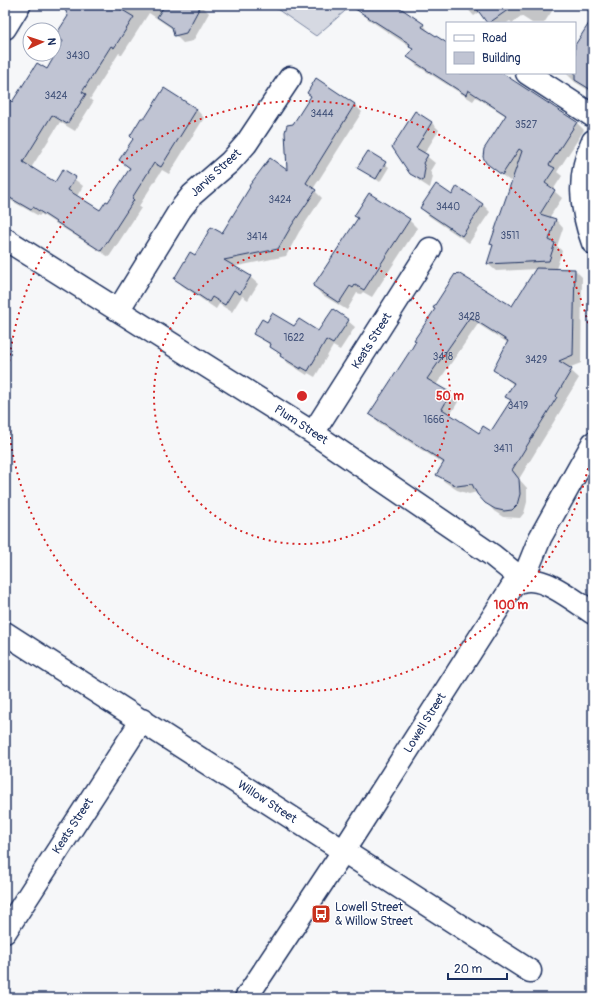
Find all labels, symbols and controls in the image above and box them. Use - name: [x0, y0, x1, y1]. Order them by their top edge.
- north arrow: [22, 22, 62, 62]
- legend: [446, 22, 576, 74]
- text: Road: [482, 31, 507, 46]
- text: N: [45, 37, 58, 46]
- house number: 3430: [66, 50, 90, 62]
- text: Building: [482, 51, 521, 66]
- house number: 3424: [45, 90, 68, 102]
- house number: 3444: [311, 108, 334, 120]
- house number: 3527: [515, 119, 538, 131]
- street label: Jarvis Street: [188, 146, 245, 200]
- house number: 3424: [269, 194, 292, 206]
- house number: 3440: [436, 201, 460, 213]
- house number: 3511: [501, 230, 519, 242]
- house number: 3414: [246, 231, 268, 243]
- street label: Keats Street: [349, 310, 395, 372]
- house number: 3428: [458, 311, 480, 323]
- house number: 1622: [284, 332, 305, 344]
- house number: 3418: [433, 351, 453, 363]
- house number: 3429: [525, 354, 547, 366]
- centre of rings: [295, 389, 309, 403]
- text: 50 m: [436, 389, 464, 404]
- house number: 3419: [508, 400, 528, 412]
- street label: Plum Street: [271, 402, 331, 448]
- house number: 1666: [423, 414, 445, 426]
- house number: 3411: [493, 443, 513, 455]
- text: 100 m: [494, 598, 529, 613]
- street label: Lowell Street: [401, 690, 449, 756]
- street label: Willow Street: [235, 777, 300, 827]
- street label: Keats Street: [49, 795, 97, 857]
- place label: Lowell Street & Willow Street: [335, 900, 413, 929]
- bus stop icon: Lowell Street & Willow Street: [310, 903, 332, 925]
- scale bar: [448, 955, 507, 981]
- text: 20 m: [454, 962, 483, 977]

